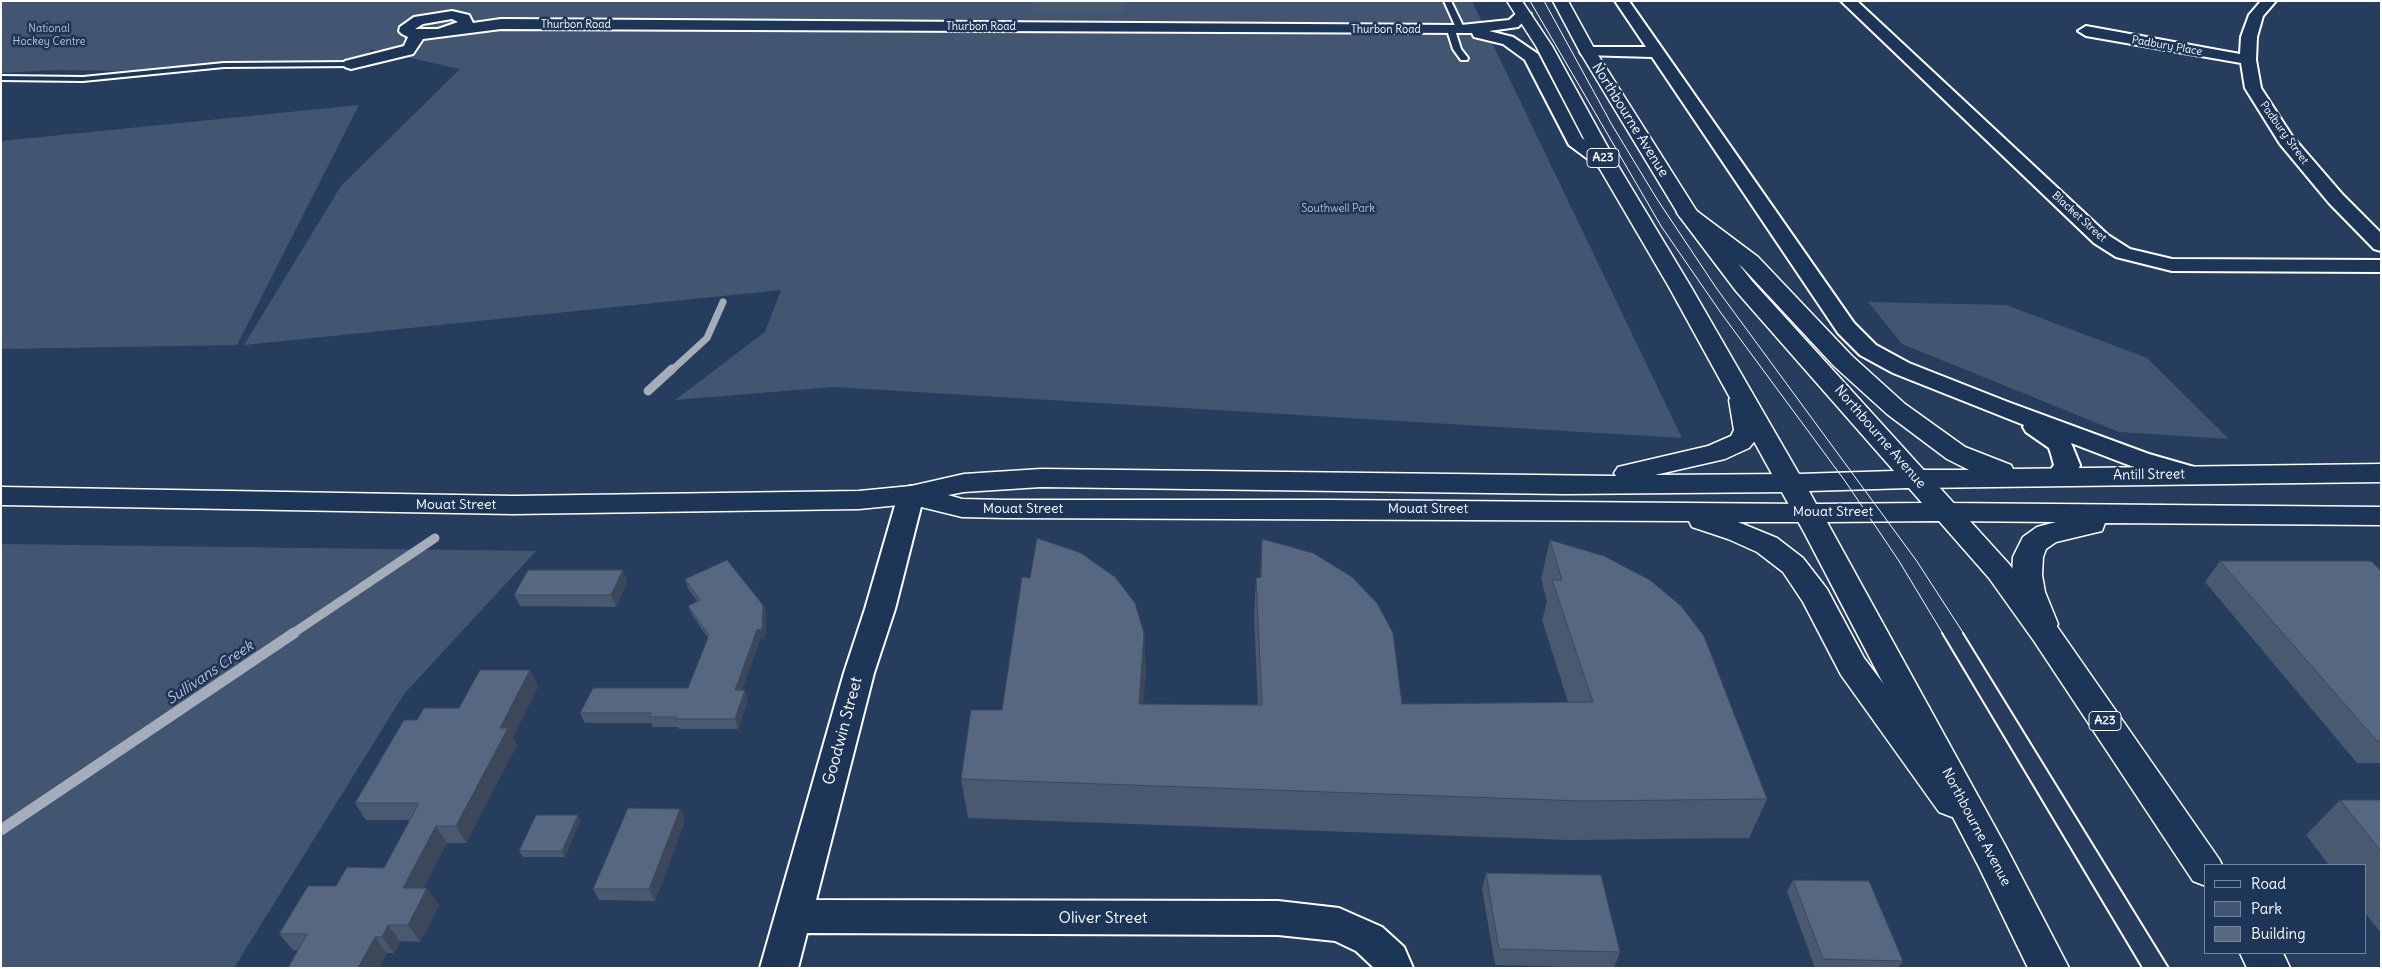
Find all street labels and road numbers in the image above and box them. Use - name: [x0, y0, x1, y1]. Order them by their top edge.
- street label: Thurbon Road: [541, 18, 611, 32]
- street label: Thurbon Road: [946, 20, 1016, 34]
- street label: Thurbon Road: [1351, 23, 1421, 37]
- street label: Padbury Place: [2131, 33, 2203, 59]
- street label: Northbourne Avenue: [1588, 60, 1672, 180]
- street label: Padbury Street: [2257, 99, 2311, 167]
- road number: A23: [1587, 148, 1619, 168]
- street label: Blacket Street: [2049, 189, 2109, 245]
- street label: Northbourne Avenue: [1831, 382, 1929, 492]
- street label: Antill Street: [2113, 466, 2185, 484]
- street label: Mouat Street: [416, 497, 496, 513]
- street label: Mouat Street: [983, 501, 1063, 517]
- street label: Mouat Street: [1388, 501, 1468, 517]
- street label: Mouat Street: [1793, 504, 1873, 520]
- street label: Goodwin Street: [819, 675, 867, 787]
- road number: A23: [2089, 711, 2121, 730]
- street label: Northbourne Avenue: [1938, 765, 2014, 889]
- street label: Oliver Street: [1059, 908, 1147, 928]

